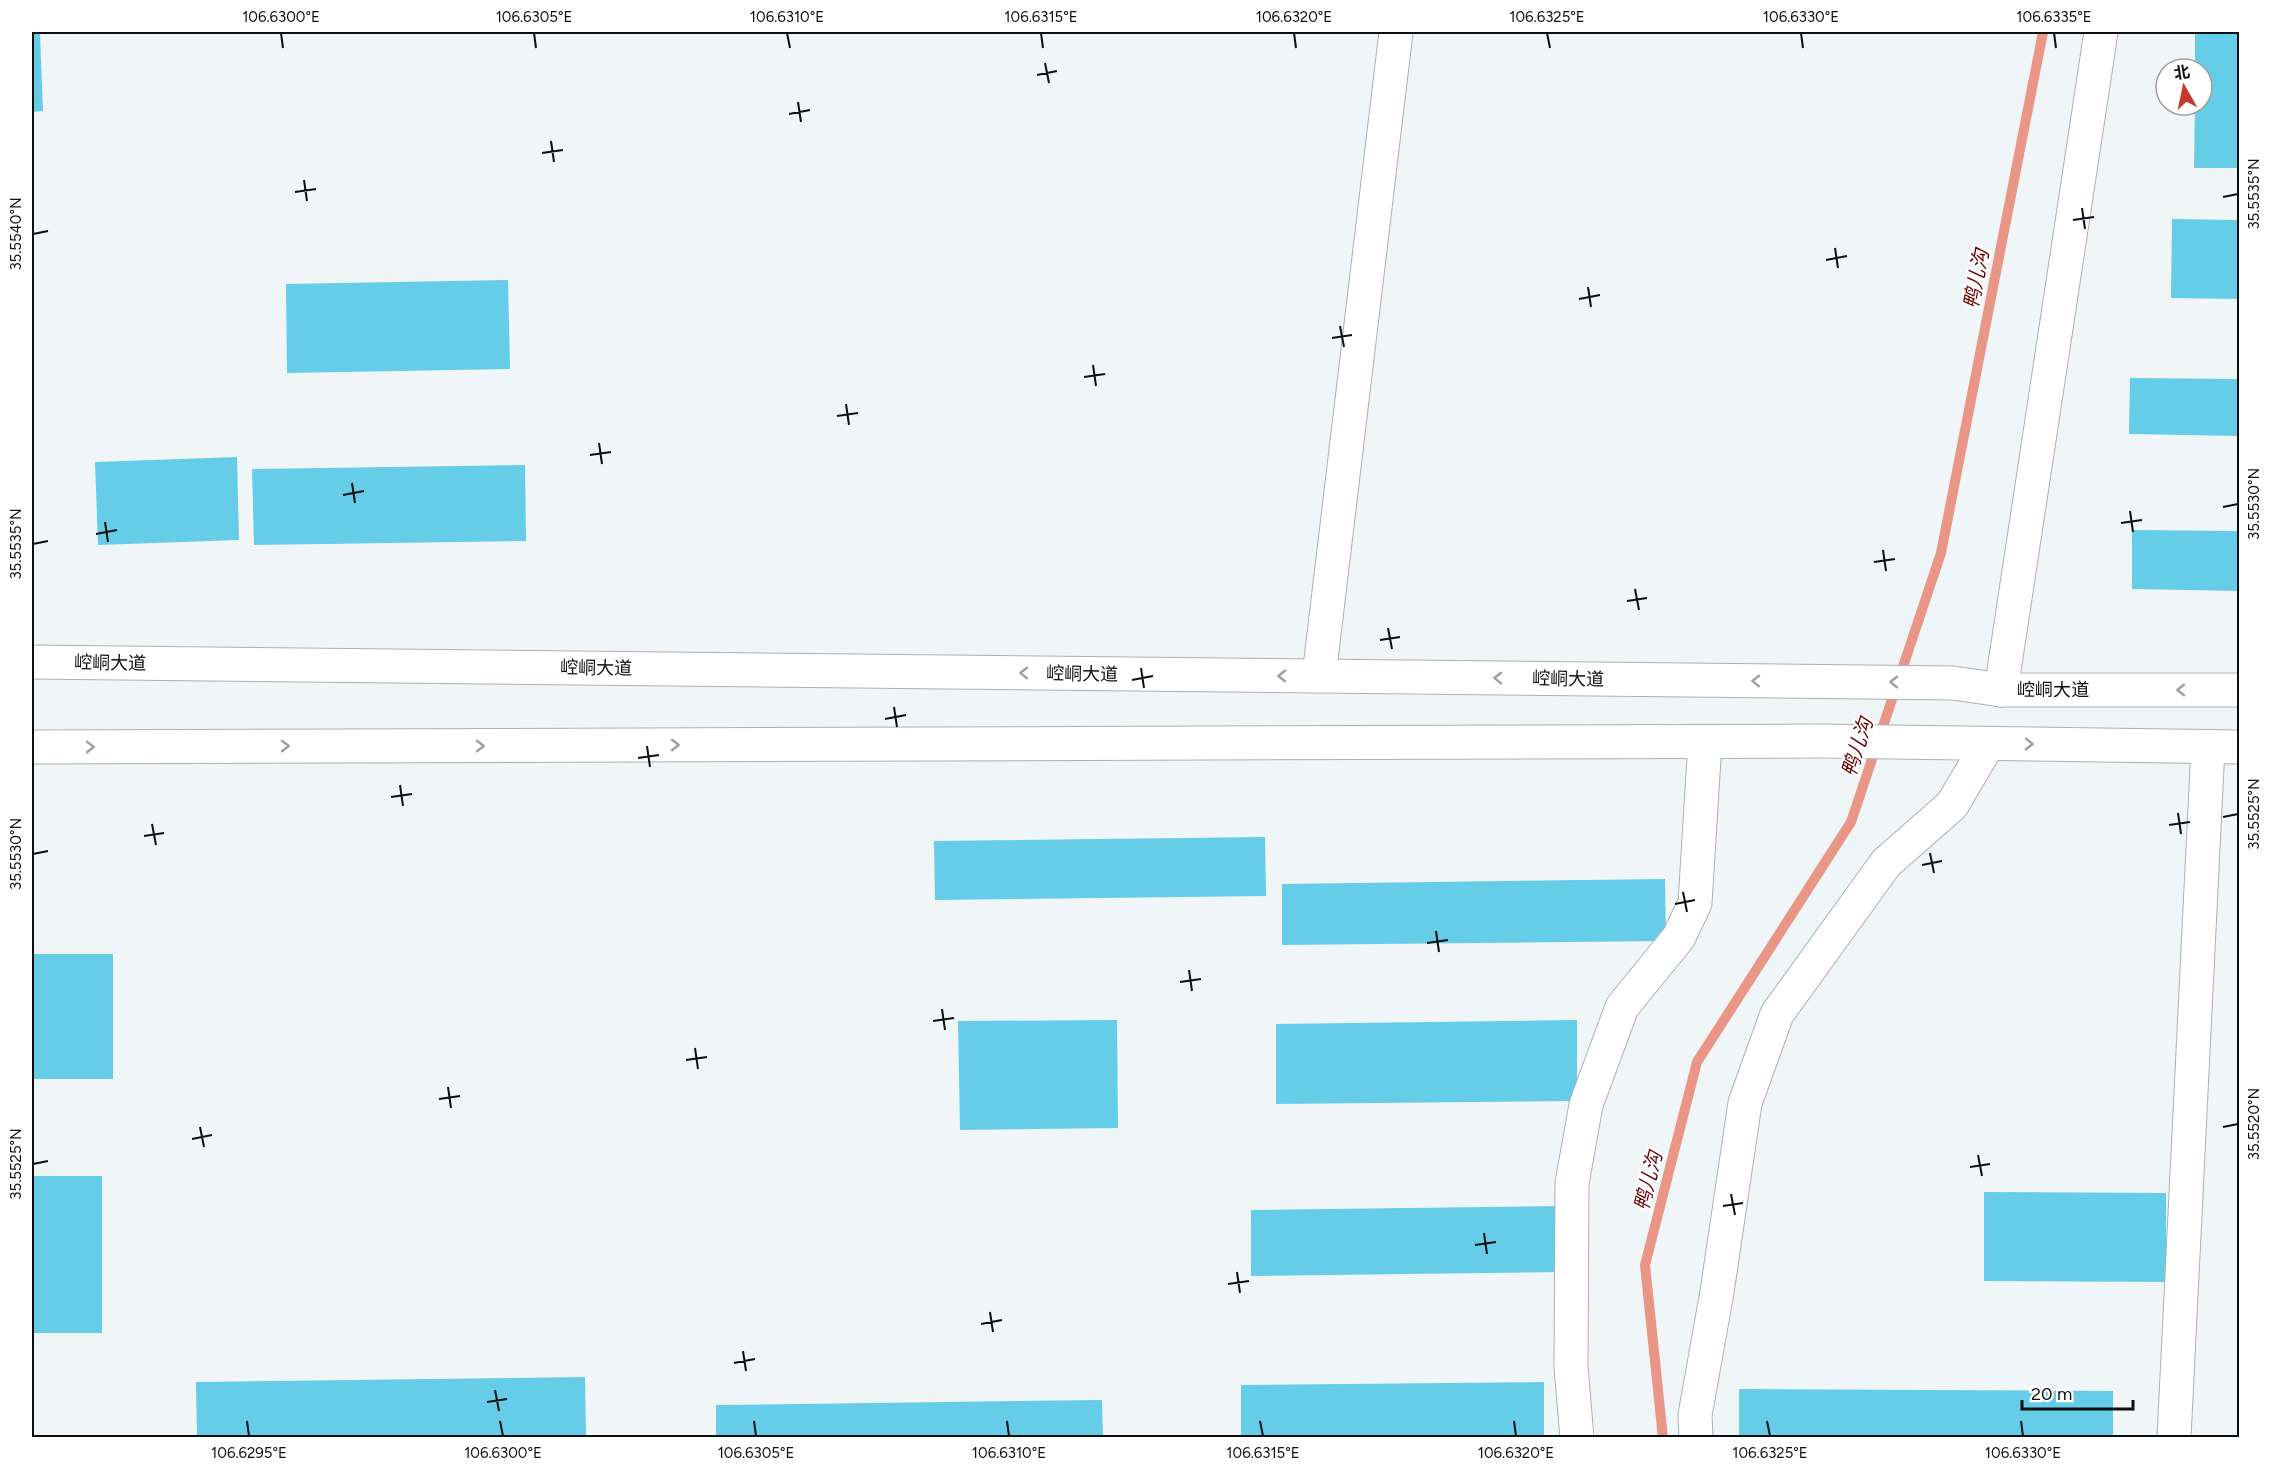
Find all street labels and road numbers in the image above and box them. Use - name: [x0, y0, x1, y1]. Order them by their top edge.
- street label: 崆峒大道: [74, 651, 146, 675]
- street label: 崆峒大道: [560, 656, 632, 680]
- street label: 崆峒大道: [1046, 662, 1118, 686]
- street label: 崆峒大道: [1532, 667, 1604, 691]
- street label: 崆峒大道: [2017, 679, 2089, 701]

